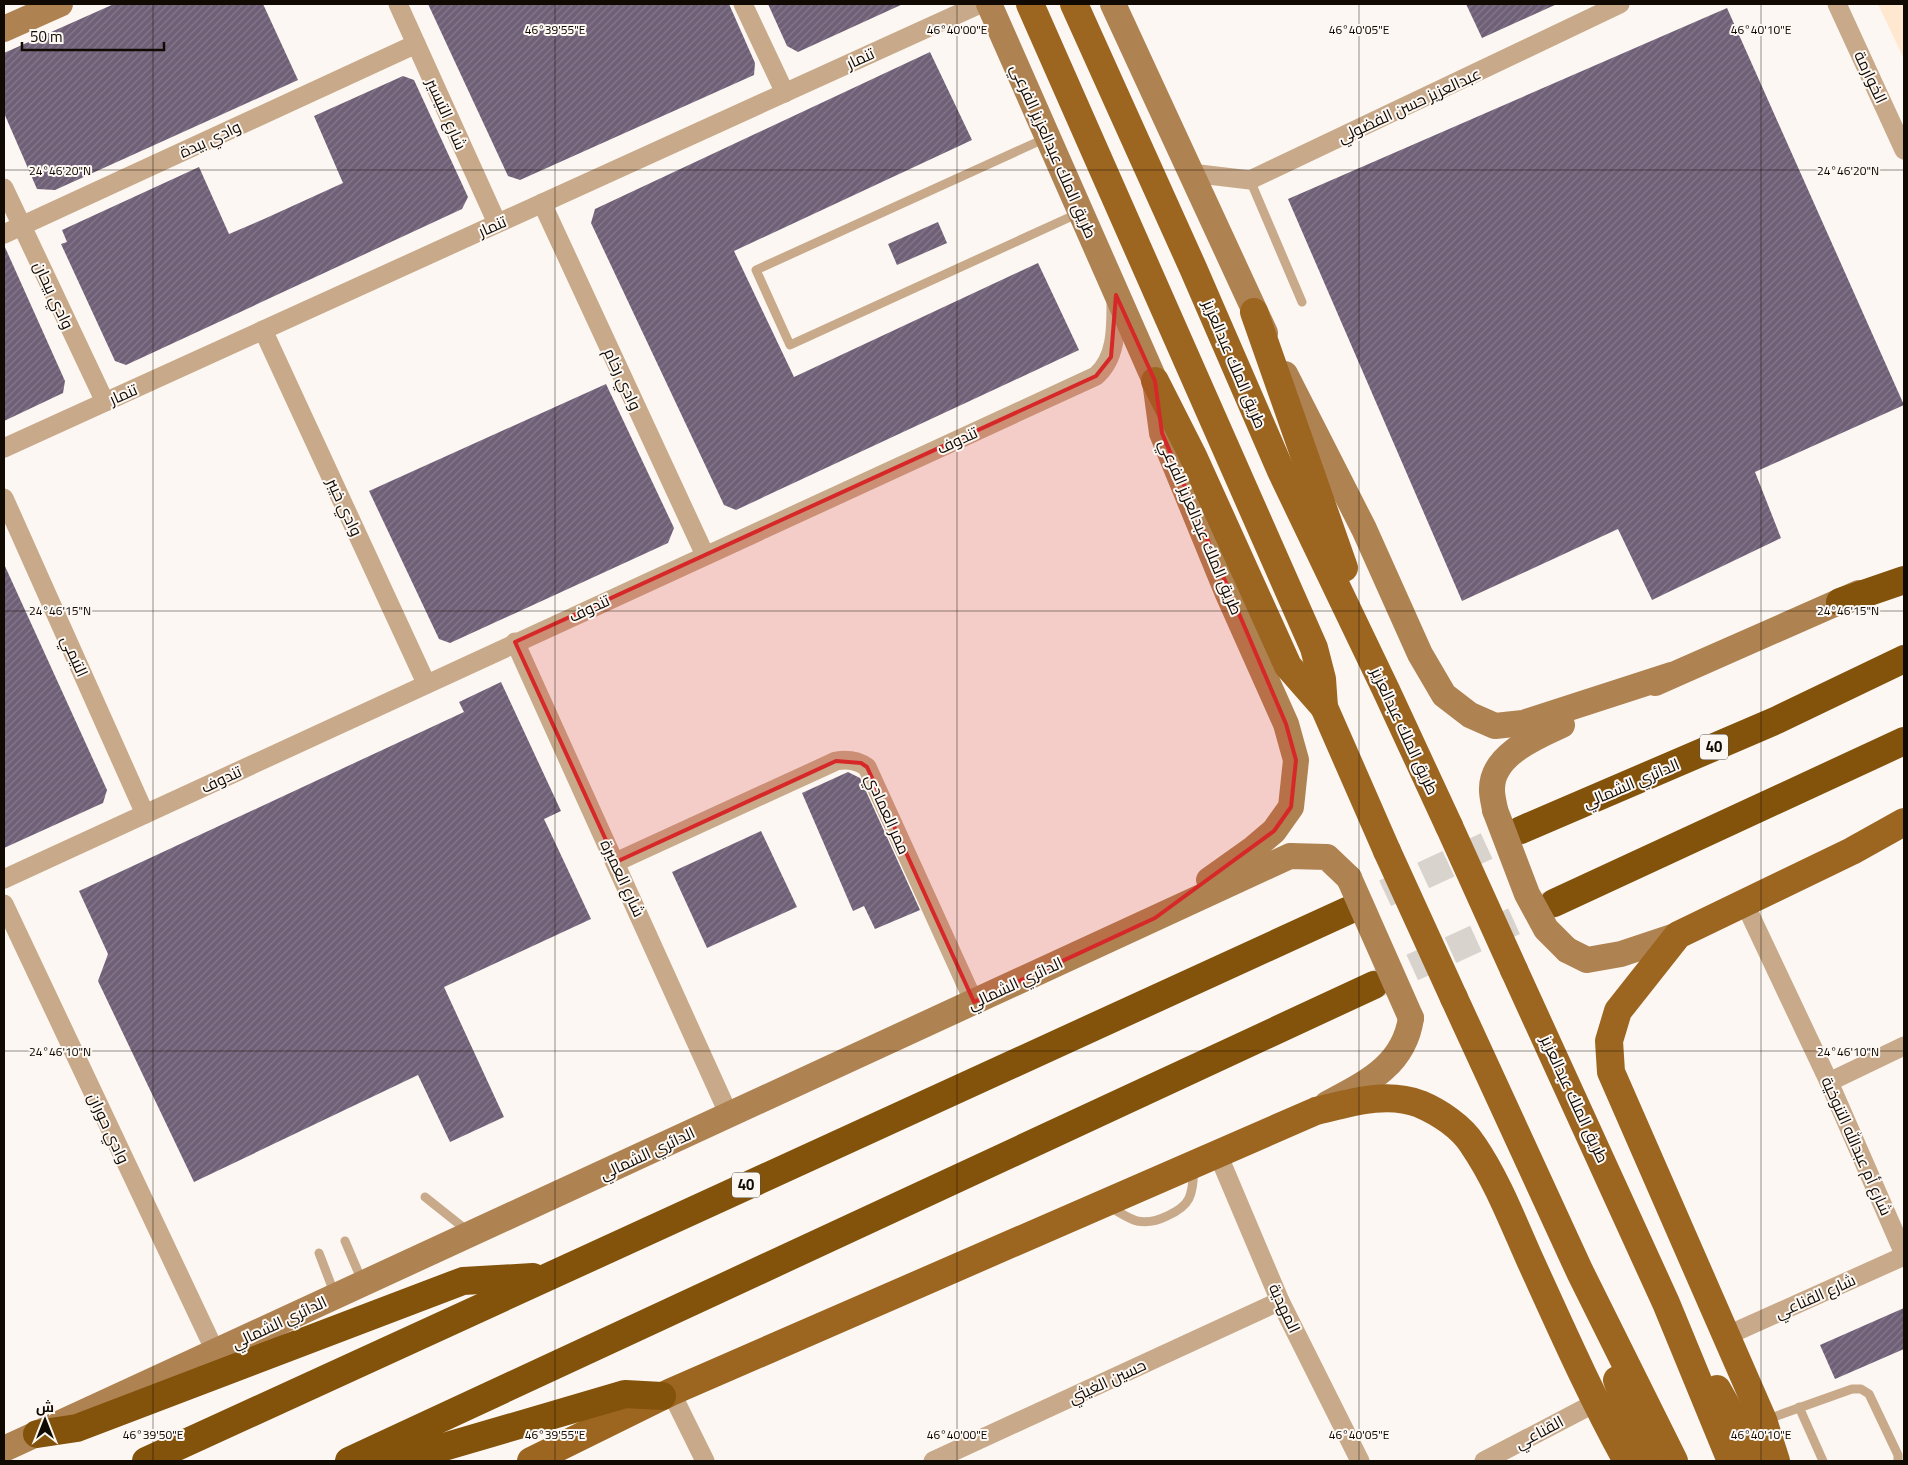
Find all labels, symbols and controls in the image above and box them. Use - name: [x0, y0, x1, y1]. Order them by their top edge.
- text: 46°39'55"E: [525, 18, 586, 41]
- text: 46°40'00"E: [927, 18, 988, 41]
- text: 46°40'05"E: [1329, 18, 1390, 41]
- text: 46°40'10"E: [1731, 18, 1792, 41]
- scale bar: [22, 20, 165, 52]
- text: 50 m: [30, 22, 63, 51]
- street label: تنمار: [840, 38, 880, 78]
- street label: الخوارمة: [1846, 45, 1896, 109]
- street label: طريق الملك عبدالعزيز الفرعي: [1002, 59, 1106, 243]
- street label: عبدالعزيز حسن الفضولي: [1332, 59, 1486, 151]
- street label: شارع التيسير: [417, 72, 476, 155]
- street label: وادي بيدة: [174, 112, 246, 166]
- text: 24°46'20"N: [29, 159, 91, 182]
- text: 24°46'20"N: [1817, 159, 1879, 182]
- street label: تنمار: [472, 206, 512, 246]
- street label: وادي بيحان: [25, 256, 83, 334]
- street label: طريق الملك عبدالعزيز: [1194, 294, 1276, 433]
- street label: وادي رخام: [595, 343, 651, 415]
- street label: تنمار: [103, 374, 143, 414]
- street label: تندوف: [931, 417, 983, 463]
- street label: طريق الملك عبدالعزيز الفرعي: [1150, 434, 1252, 620]
- street label: وادي خيبر: [318, 472, 372, 541]
- street label: تندوف: [563, 585, 615, 631]
- text: 24°46'15"N: [29, 599, 91, 622]
- text: 24°46'15"N: [1817, 599, 1879, 622]
- street label: التيمي: [53, 630, 97, 682]
- street label: طريق الملك عبدالعزيز: [1362, 661, 1448, 800]
- road number: 40: [1700, 734, 1728, 760]
- street label: الدائري الشمالي: [1578, 749, 1684, 817]
- street label: تندوف: [195, 756, 247, 802]
- street label: ممر العمادي: [857, 769, 919, 859]
- street label: شارع العميرة: [592, 834, 654, 922]
- street label: الدائري الشمالي: [962, 948, 1068, 1018]
- street label: طريق الملك عبدالعزيز: [1532, 1029, 1618, 1168]
- text: 24°46'10"N: [29, 1040, 91, 1063]
- text: 24°46'10"N: [1817, 1040, 1879, 1063]
- street label: شارع أم عبدالله التنوخية: [1813, 1071, 1901, 1221]
- street label: وادي حوران: [79, 1087, 139, 1169]
- street label: الدائري الشمالي: [594, 1118, 700, 1188]
- road number: 40: [732, 1172, 760, 1198]
- street label: شارع القناعي: [1769, 1265, 1861, 1327]
- street label: المهدية: [1260, 1278, 1310, 1338]
- street label: الدائري الشمالي: [226, 1287, 332, 1357]
- street label: حسين الغيثي: [1063, 1350, 1151, 1412]
- text: ش: [36, 1394, 54, 1420]
- north arrow: [20, 1395, 70, 1445]
- street label: القناعي: [1509, 1407, 1569, 1457]
- text: 46°39'50"E: [123, 1423, 184, 1446]
- text: 46°39'55"E: [525, 1423, 586, 1446]
- text: 46°40'00"E: [927, 1423, 988, 1446]
- text: 46°40'05"E: [1329, 1423, 1390, 1446]
- text: 46°40'10"E: [1731, 1423, 1792, 1446]

